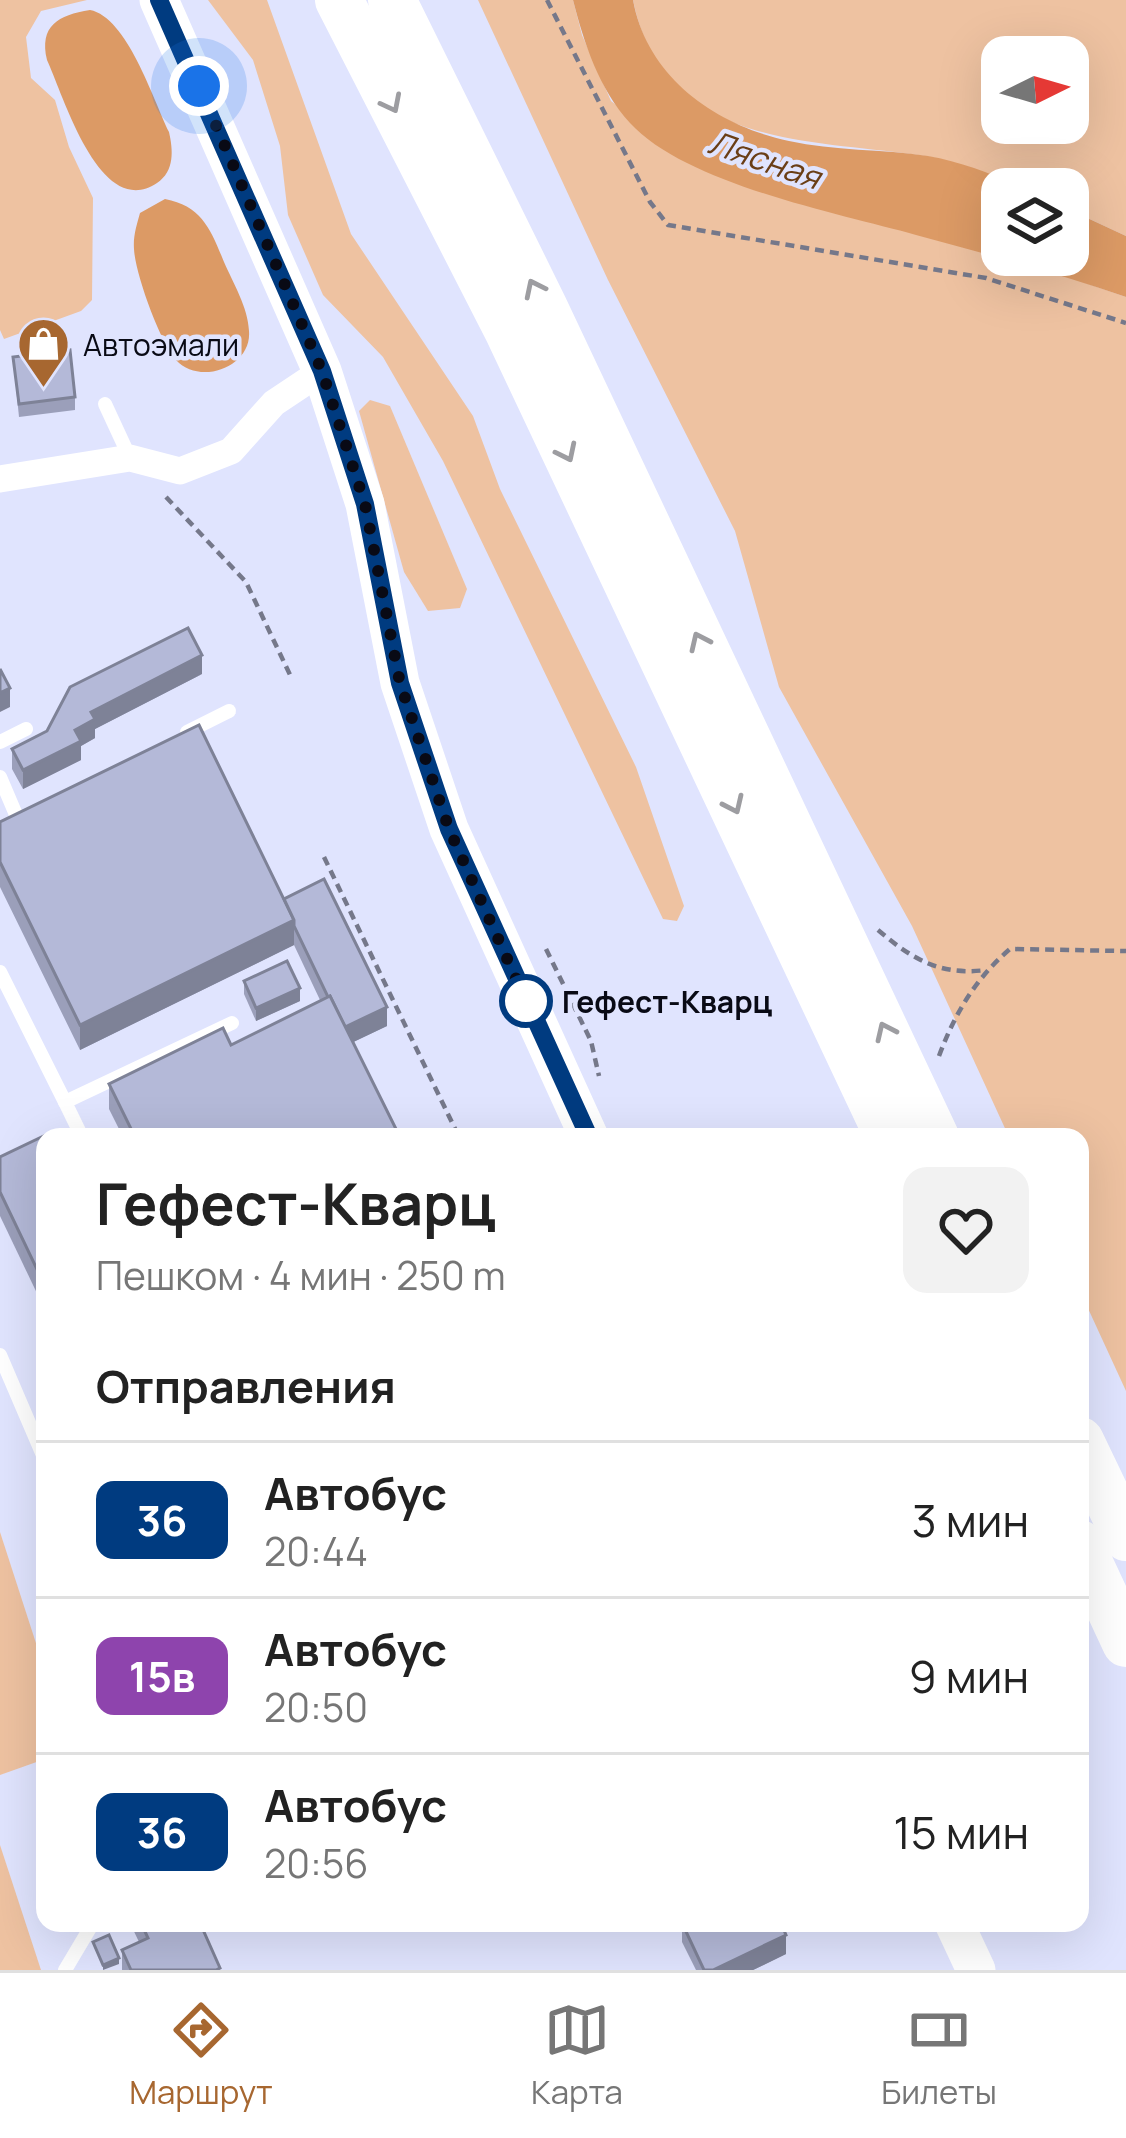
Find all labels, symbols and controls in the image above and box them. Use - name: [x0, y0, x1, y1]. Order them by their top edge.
- north arrow: [981, 36, 1089, 144]
- map controls: [981, 36, 1089, 276]
- your location: [169, 56, 229, 116]
- one-way arrow: [378, 92, 402, 113]
- water label: Лясная: [703, 119, 830, 200]
- button: layers: [981, 168, 1089, 276]
- one-way arrow: [525, 279, 549, 300]
- shop icon: Автоэмали: [16, 316, 72, 390]
- place label: Автоэмали: [83, 324, 239, 365]
- one-way arrow: [553, 441, 576, 462]
- one-way arrow: [690, 632, 713, 653]
- one-way arrow: [720, 793, 743, 814]
- marker: Гефест-Кварц: [501, 976, 551, 1026]
- place label: Гефест-Кварц: [562, 981, 773, 1022]
- one-way arrow: [876, 1022, 899, 1043]
- text: Гефест-Кварц: [96, 1164, 495, 1242]
- button: heart: [903, 1167, 1029, 1293]
- text: Пешком · 4 мин · 250 m: [96, 1248, 506, 1302]
- text: Отправления: [96, 1355, 396, 1417]
- text: Автобус: [264, 1462, 447, 1524]
- text: 3 мин: [912, 1489, 1029, 1551]
- text: 36: [137, 1491, 187, 1549]
- text: 20:44: [264, 1524, 368, 1578]
- text: Автобус: [264, 1618, 447, 1680]
- text: 9 мин: [909, 1645, 1029, 1707]
- text: 15в: [129, 1647, 195, 1705]
- text: 20:50: [264, 1680, 368, 1734]
- text: Автобус: [264, 1774, 447, 1836]
- text: 15 мин: [893, 1801, 1029, 1863]
- text: 36: [137, 1803, 187, 1861]
- text: 20:56: [264, 1836, 368, 1890]
- tab: Маршрут: [129, 1997, 273, 2114]
- tab: Карта: [531, 1997, 623, 2114]
- tab: Билеты: [881, 1997, 997, 2114]

